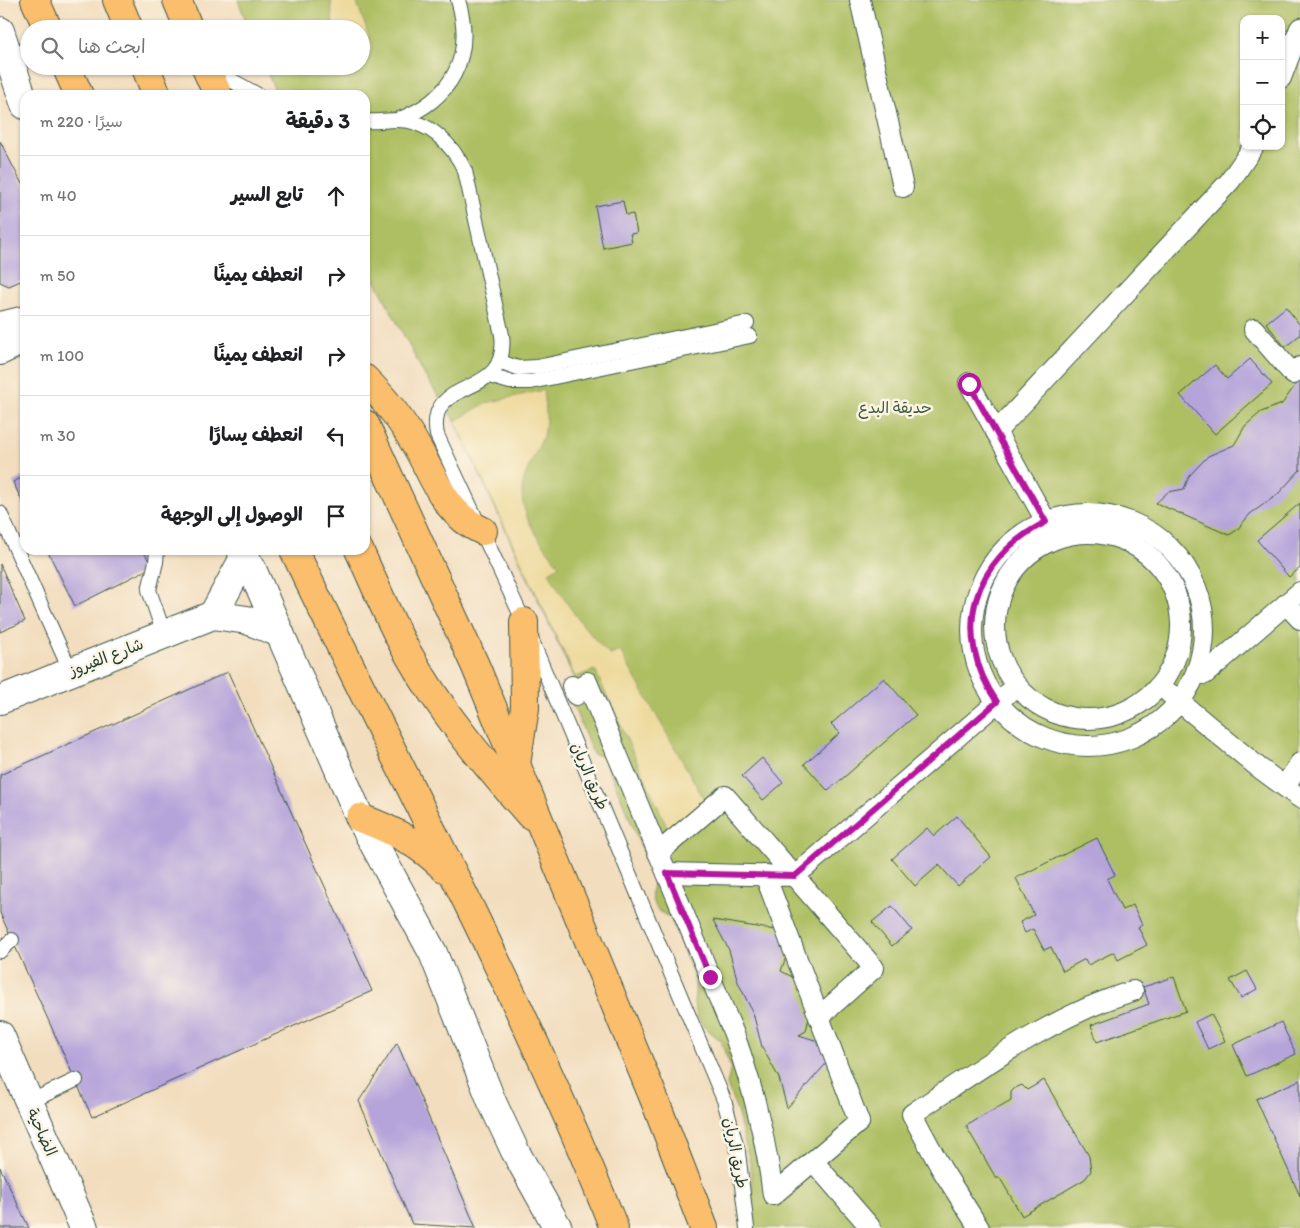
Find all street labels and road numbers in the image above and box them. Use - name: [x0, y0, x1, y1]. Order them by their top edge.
- street label: شارع الفيروز: [64, 634, 147, 682]
- street label: طريق الريان: [567, 739, 613, 813]
- street label: الضاحية: [23, 1105, 61, 1159]
- street label: طريق الريان: [720, 1116, 752, 1190]

